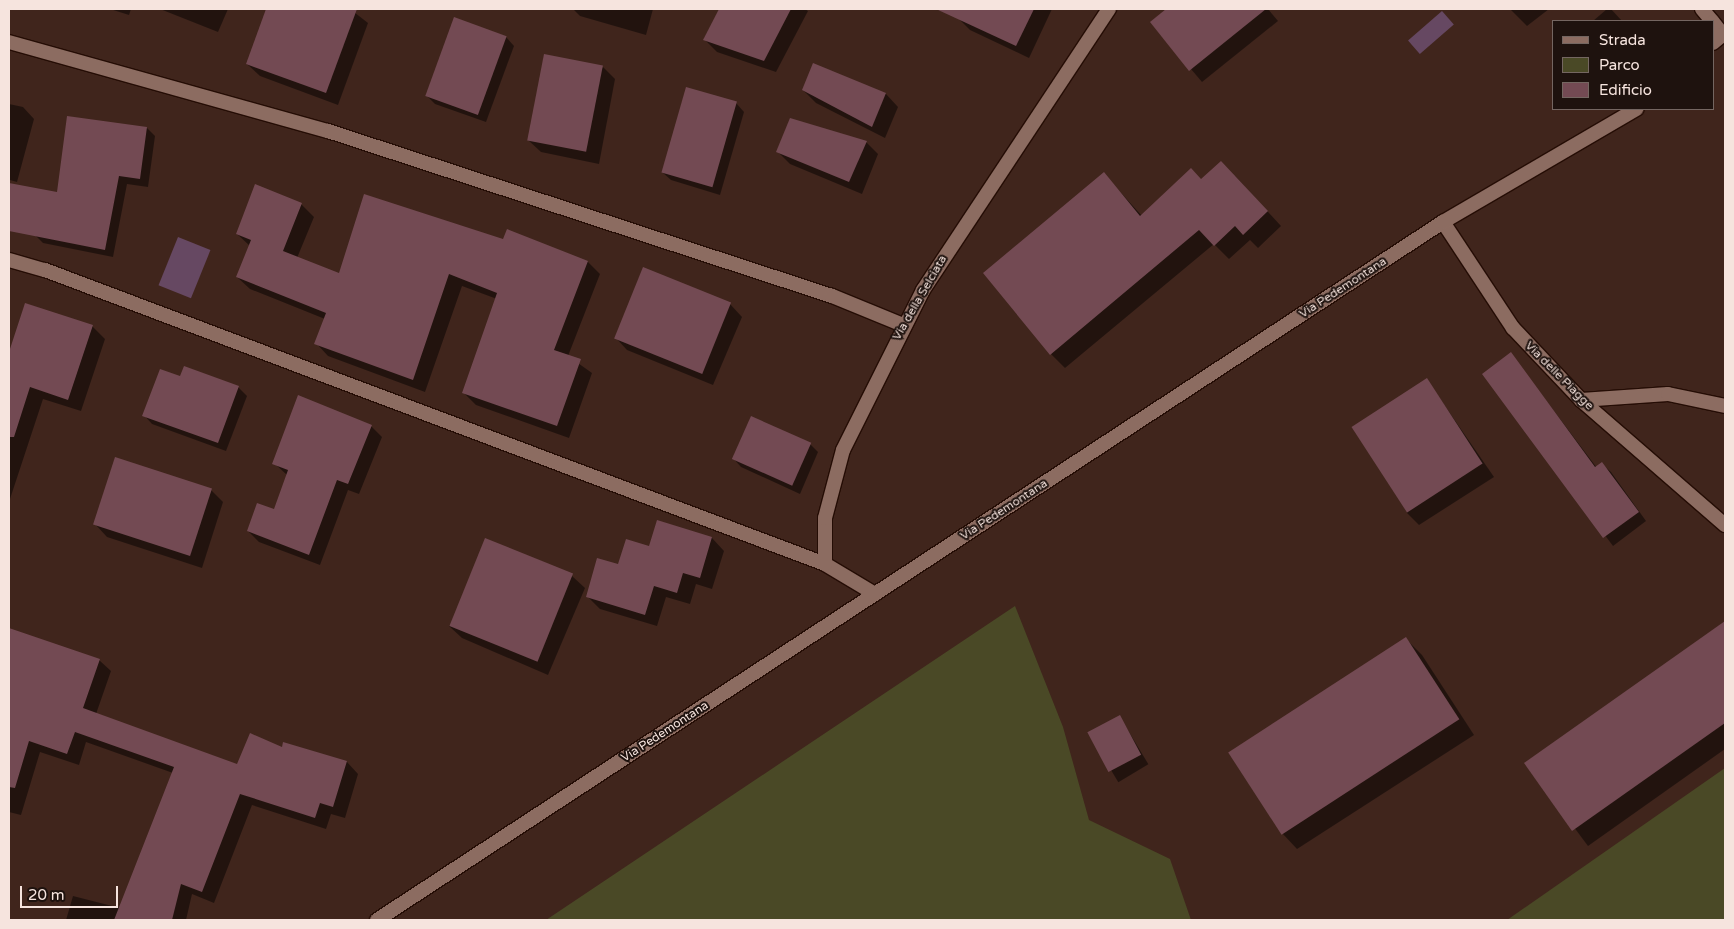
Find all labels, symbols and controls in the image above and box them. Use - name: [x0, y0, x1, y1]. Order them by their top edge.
- legend: [1552, 20, 1714, 110]
- text: Strada: [1599, 31, 1646, 49]
- text: Parco: [1599, 56, 1640, 74]
- text: Edificio: [1599, 81, 1652, 99]
- street label: Via della Selciata: [890, 253, 950, 343]
- street label: Via Pedemontana: [1297, 254, 1389, 322]
- street label: Via delle Piagge: [1522, 339, 1596, 413]
- street label: Via Pedemontana: [958, 476, 1050, 544]
- street label: Via Pedemontana: [619, 698, 711, 766]
- scale bar: [22, 876, 120, 908]
- text: 20 m: [28, 886, 65, 904]

